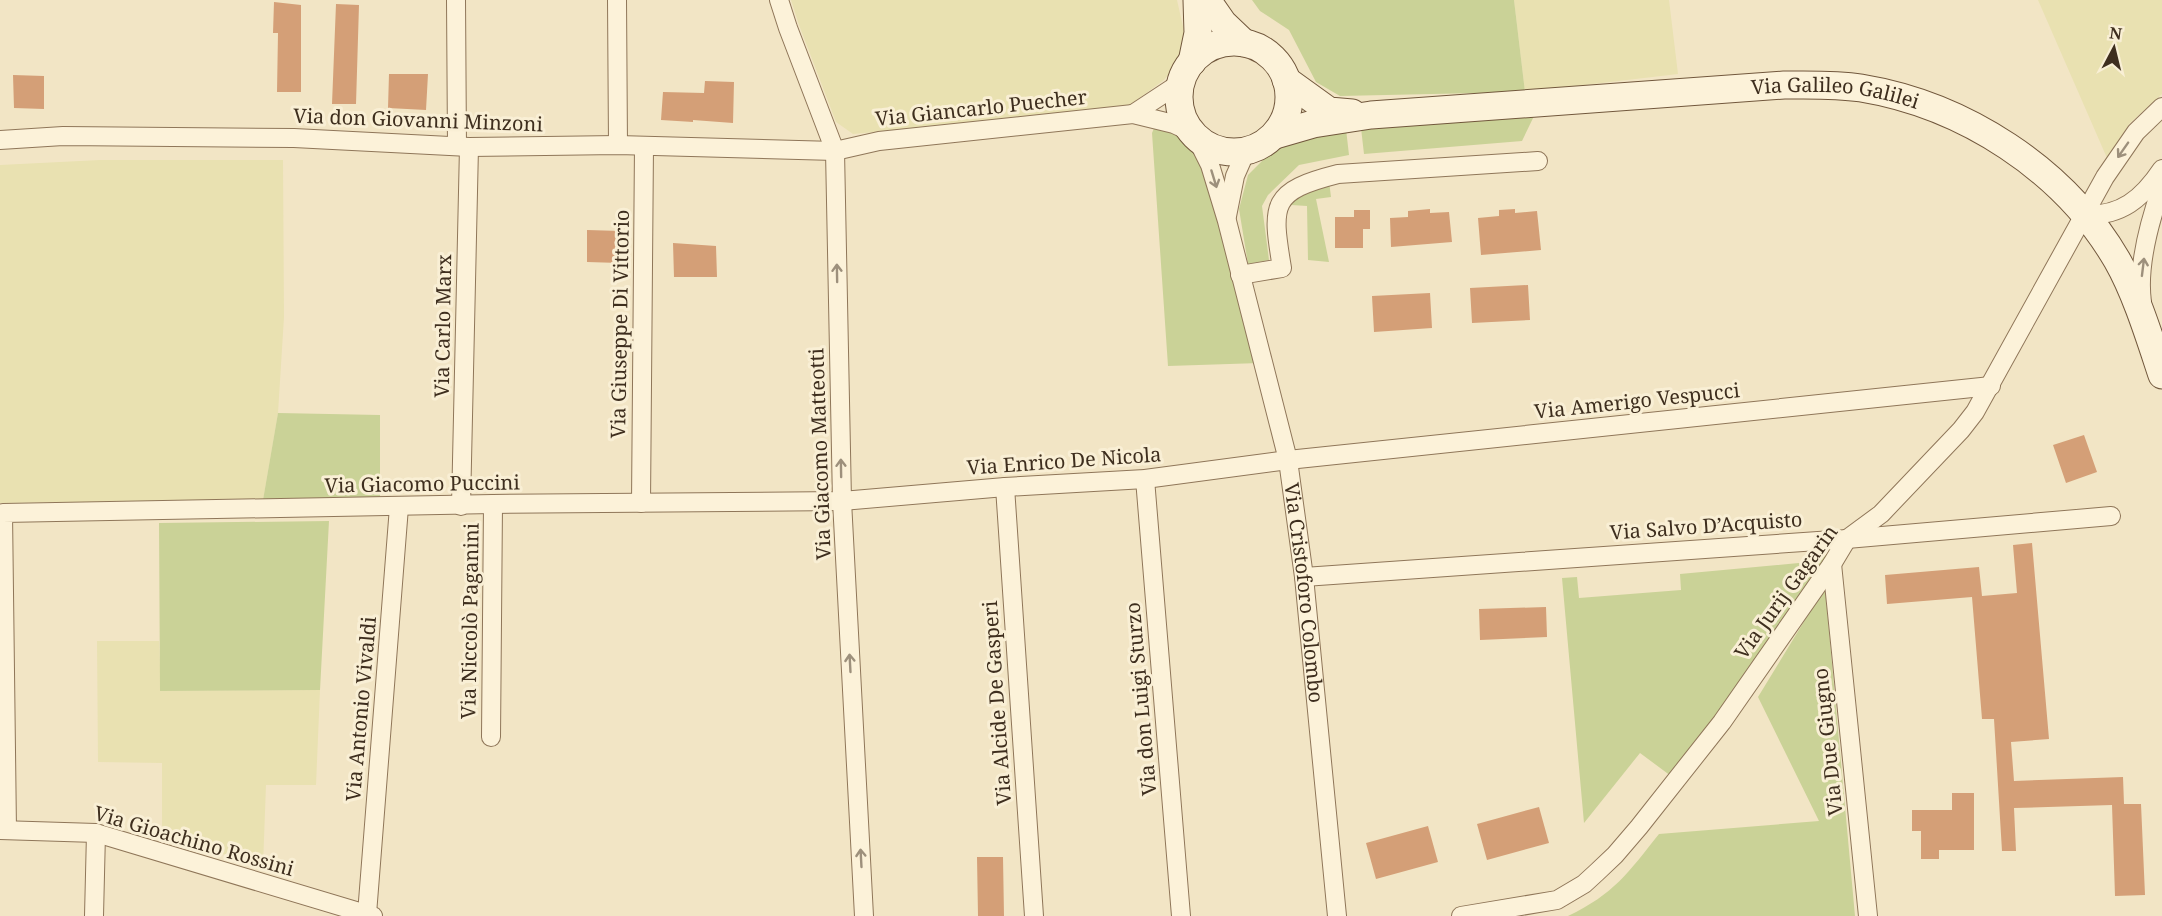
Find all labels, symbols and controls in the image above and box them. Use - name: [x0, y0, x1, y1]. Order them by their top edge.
- north arrow: [2084, 18, 2144, 78]
- text: N: [2108, 21, 2124, 45]
- street label: Via Galileo Galilei: [1750, 71, 1923, 115]
- street label: Via Giancarlo Puecher: [874, 83, 1089, 132]
- street label: Via don Giovanni Minzoni: [293, 102, 544, 137]
- one-way arrow: [2117, 142, 2129, 158]
- one-way arrow: [1209, 169, 1220, 188]
- street label: Via Giuseppe Di Vittorio: [604, 209, 635, 439]
- street label: Via Carlo Marx: [428, 254, 457, 398]
- one-way arrow: [2138, 257, 2149, 277]
- one-way arrow: [832, 264, 843, 284]
- street label: Via Giacomo Matteotti: [802, 347, 837, 560]
- street label: Via Amerigo Vespucci: [1533, 376, 1742, 425]
- street label: Via Enrico De Nicola: [966, 440, 1162, 481]
- one-way arrow: [836, 459, 847, 479]
- street label: Via Giacomo Puccini: [324, 468, 521, 499]
- street label: Via Cristoforo Colombo: [1278, 481, 1330, 704]
- street label: Via Salvo D’Acquisto: [1609, 505, 1803, 546]
- street label: Via Jurij Gagarin: [1728, 519, 1843, 664]
- street label: Via Niccolò Paganini: [454, 522, 485, 719]
- street label: Via Alcide De Gasperi: [976, 599, 1017, 806]
- street label: Via don Luigi Sturzo: [1119, 601, 1162, 797]
- street label: Via Antonio Vivaldi: [339, 615, 382, 803]
- one-way arrow: [845, 653, 856, 673]
- street label: Via Due Giugno: [1806, 667, 1849, 817]
- street label: Via Gioachino Rossini: [91, 799, 298, 882]
- one-way arrow: [855, 848, 866, 868]

